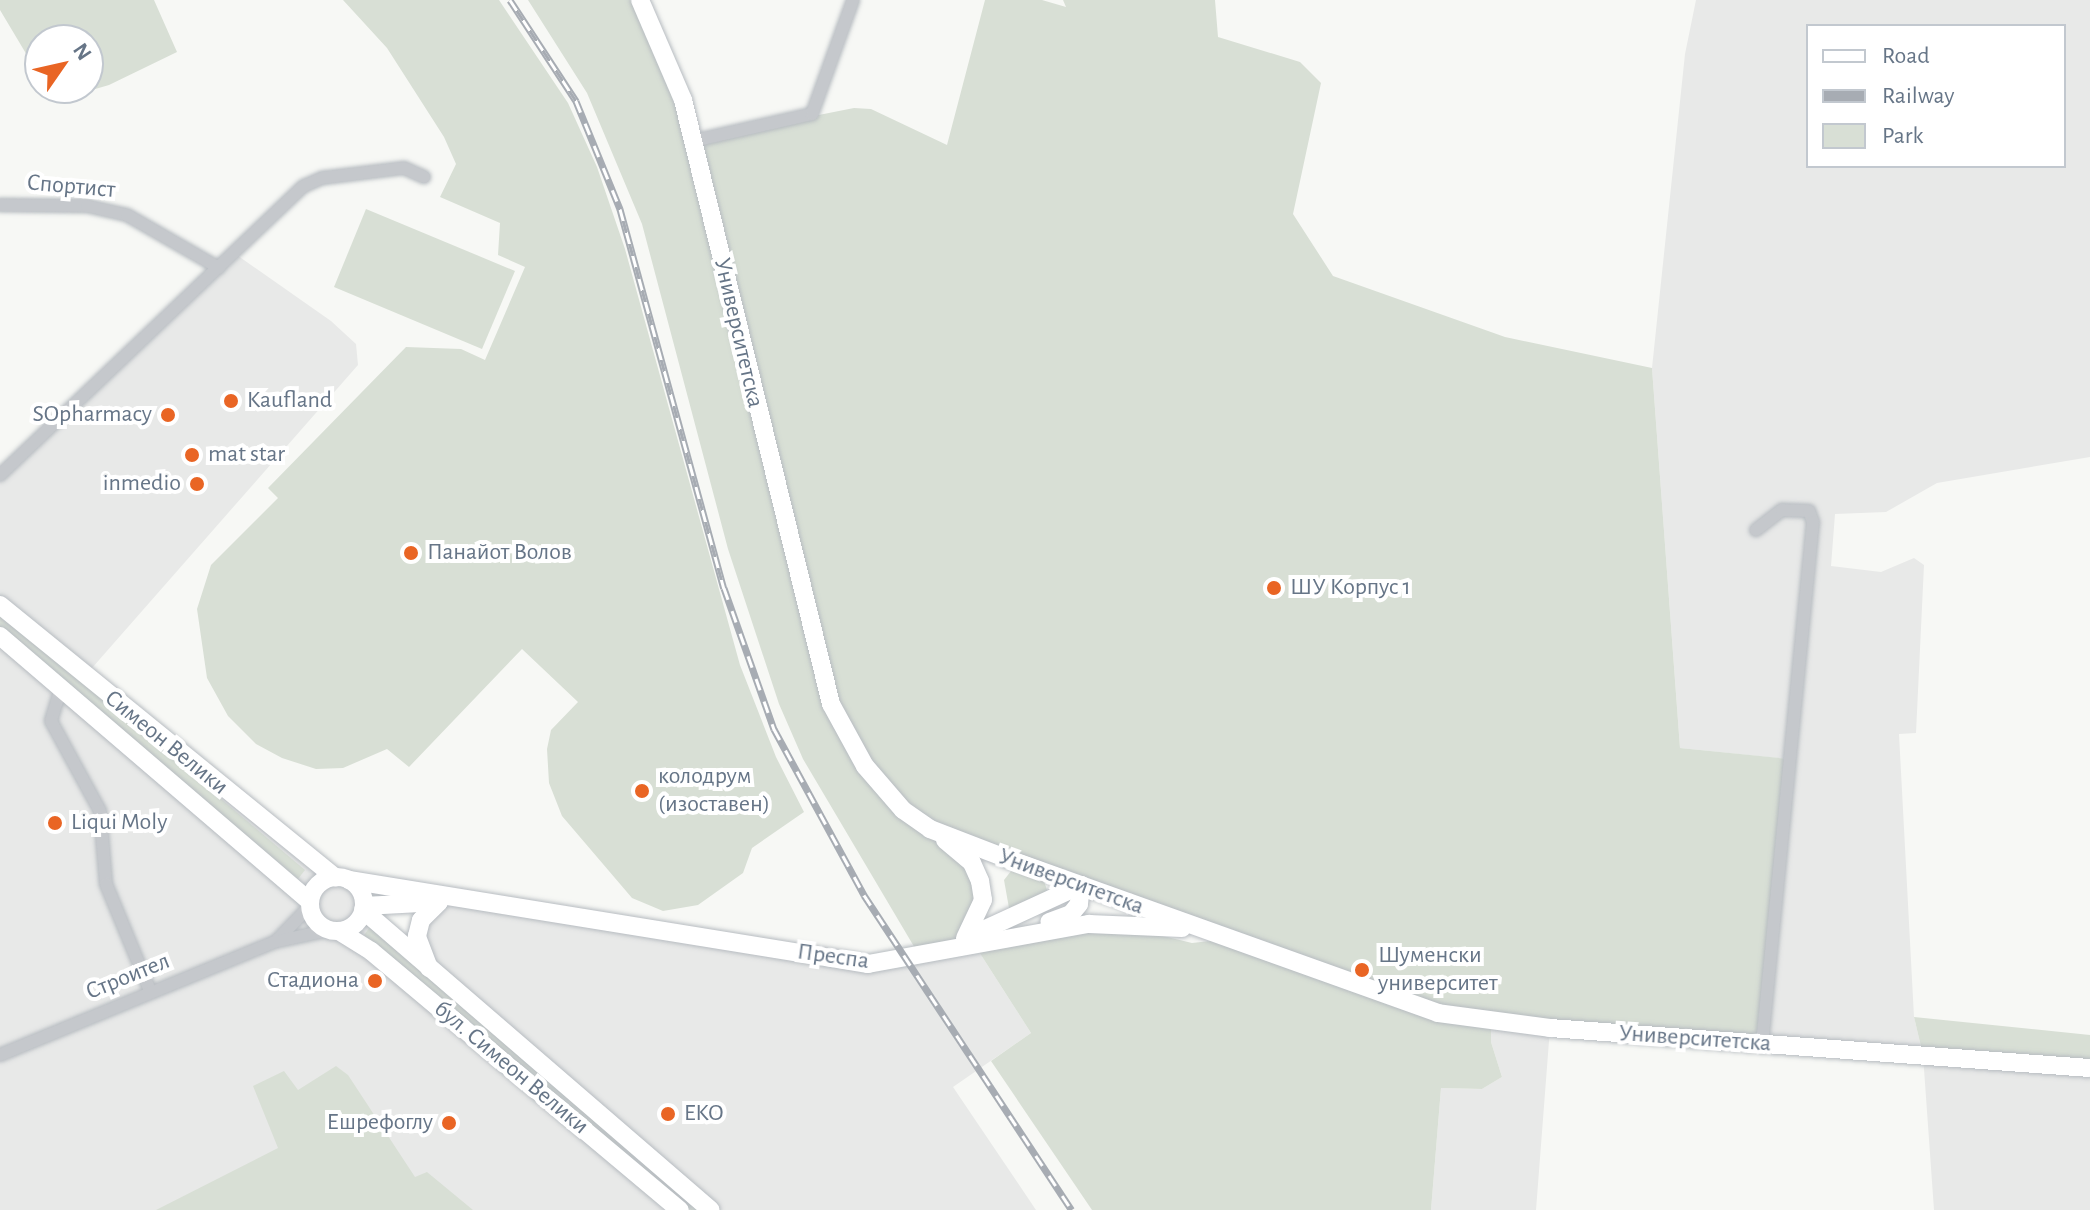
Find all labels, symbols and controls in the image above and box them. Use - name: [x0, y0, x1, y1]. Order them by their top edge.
- north arrow: [24, 24, 104, 104]
- legend: [1806, 24, 2066, 168]
- text: N: [69, 39, 96, 64]
- text: Road: [1882, 44, 1930, 68]
- text: Railway: [1882, 84, 1954, 108]
- text: Park: [1882, 124, 1923, 148]
- street label: Спортист: [26, 169, 116, 205]
- street label: Университетска: [707, 255, 769, 411]
- place label: Kaufland: [247, 387, 332, 415]
- marker: Kaufland: [222, 392, 240, 410]
- place label: SOpharmacy: [32, 401, 152, 429]
- marker: SOpharmacy: [159, 406, 177, 424]
- place label: mat star: [208, 441, 285, 469]
- marker: mat star: [183, 446, 201, 464]
- place label: inmedio: [103, 470, 181, 498]
- marker: inmedio: [188, 475, 206, 493]
- place label: Панайот Волов: [427, 539, 572, 567]
- marker: Панайот Волов: [402, 544, 420, 562]
- place label: ШУ Корпус 1: [1290, 574, 1411, 602]
- marker: ШУ Корпус 1: [1265, 579, 1283, 597]
- street label: Симеон Велики: [98, 684, 234, 802]
- place label: колодрум (изоставен): [658, 763, 770, 819]
- marker: колодрум (изоставен): [633, 782, 651, 800]
- place label: Liqui Moly: [71, 809, 167, 837]
- marker: Liqui Moly: [46, 814, 64, 832]
- street label: Университетска: [994, 842, 1148, 922]
- street label: Преспа: [795, 938, 871, 976]
- place label: Шуменски университет: [1378, 942, 1498, 998]
- street label: Строител: [82, 947, 174, 1007]
- marker: Шуменски университет: [1353, 961, 1371, 979]
- place label: Стадиона: [267, 967, 359, 995]
- marker: Стадиона: [366, 972, 384, 990]
- street label: бул. Симеон Велики: [428, 995, 594, 1141]
- street label: Университетска: [1618, 1019, 1772, 1059]
- place label: EKO: [684, 1100, 723, 1128]
- marker: EKO: [659, 1105, 677, 1123]
- place label: Ешрефоглу: [327, 1109, 433, 1137]
- marker: Ешрефоглу: [440, 1114, 458, 1132]

